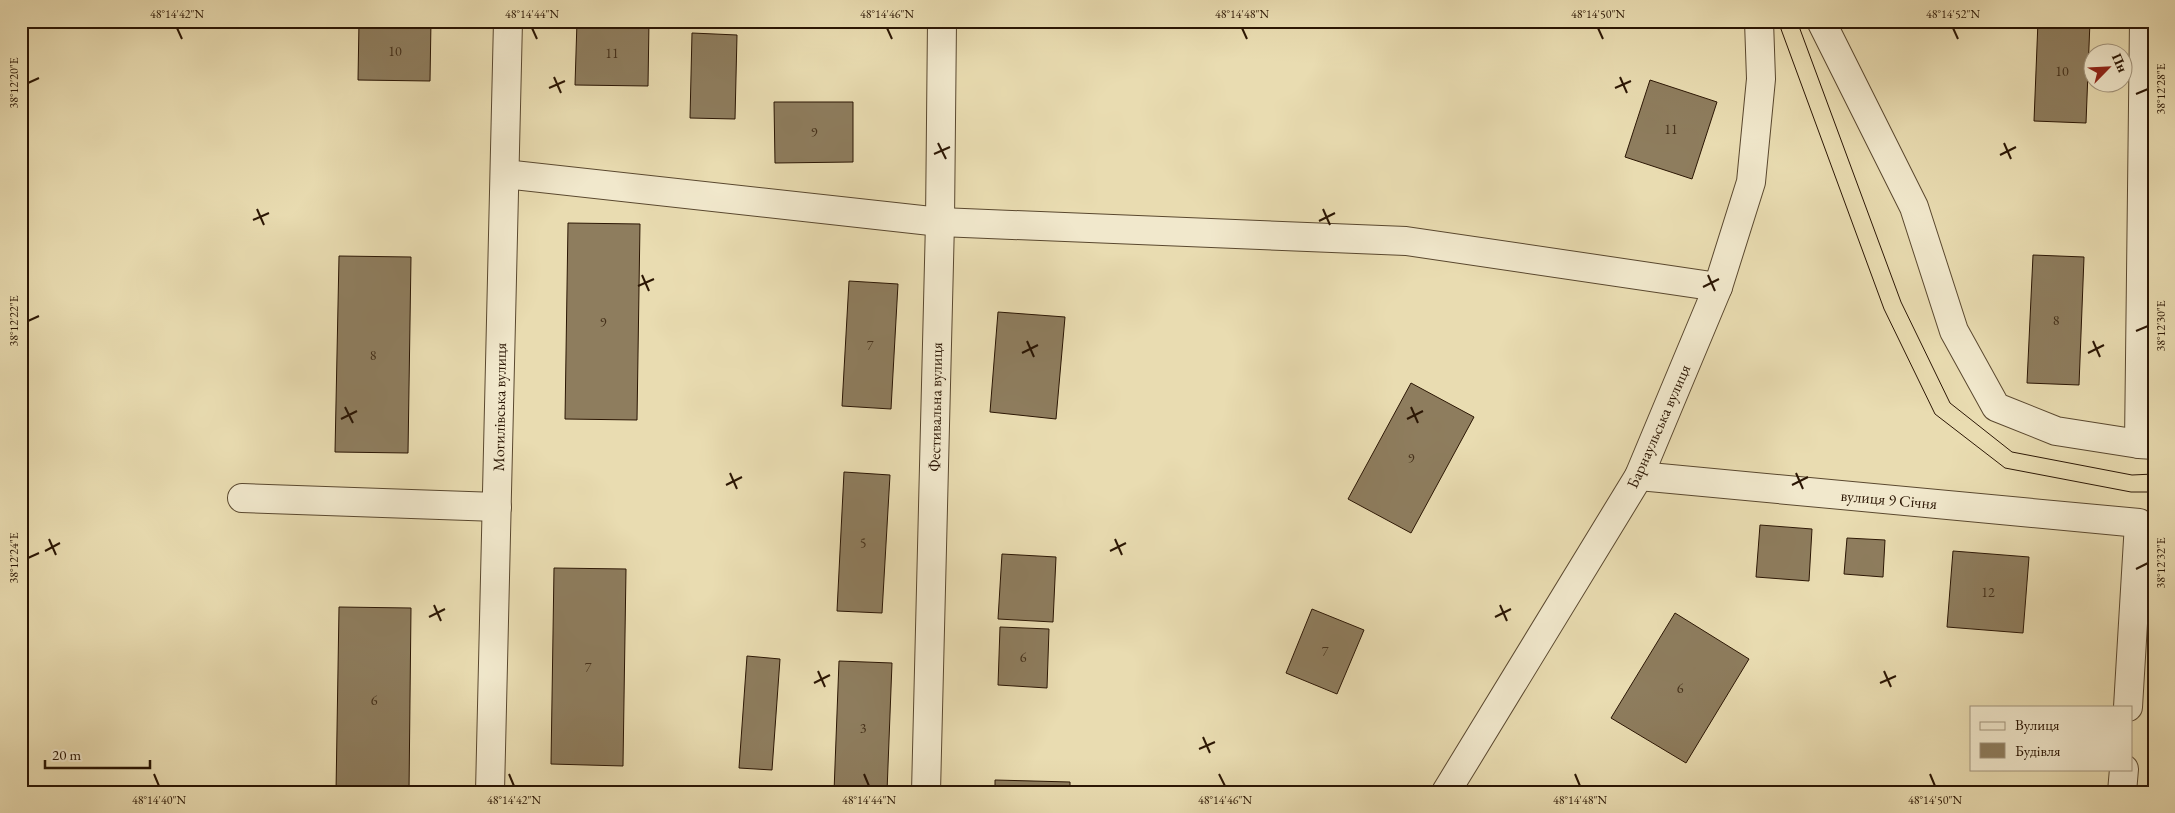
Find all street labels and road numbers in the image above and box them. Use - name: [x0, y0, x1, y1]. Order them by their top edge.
- street label: Могилівська вулиця: [488, 342, 511, 472]
- street label: Фестивальна вулиця: [924, 342, 947, 472]
- street label: Барнаульська вулиця: [1622, 361, 1695, 491]
- street label: вулиця 9 Січня: [1840, 485, 1938, 514]

